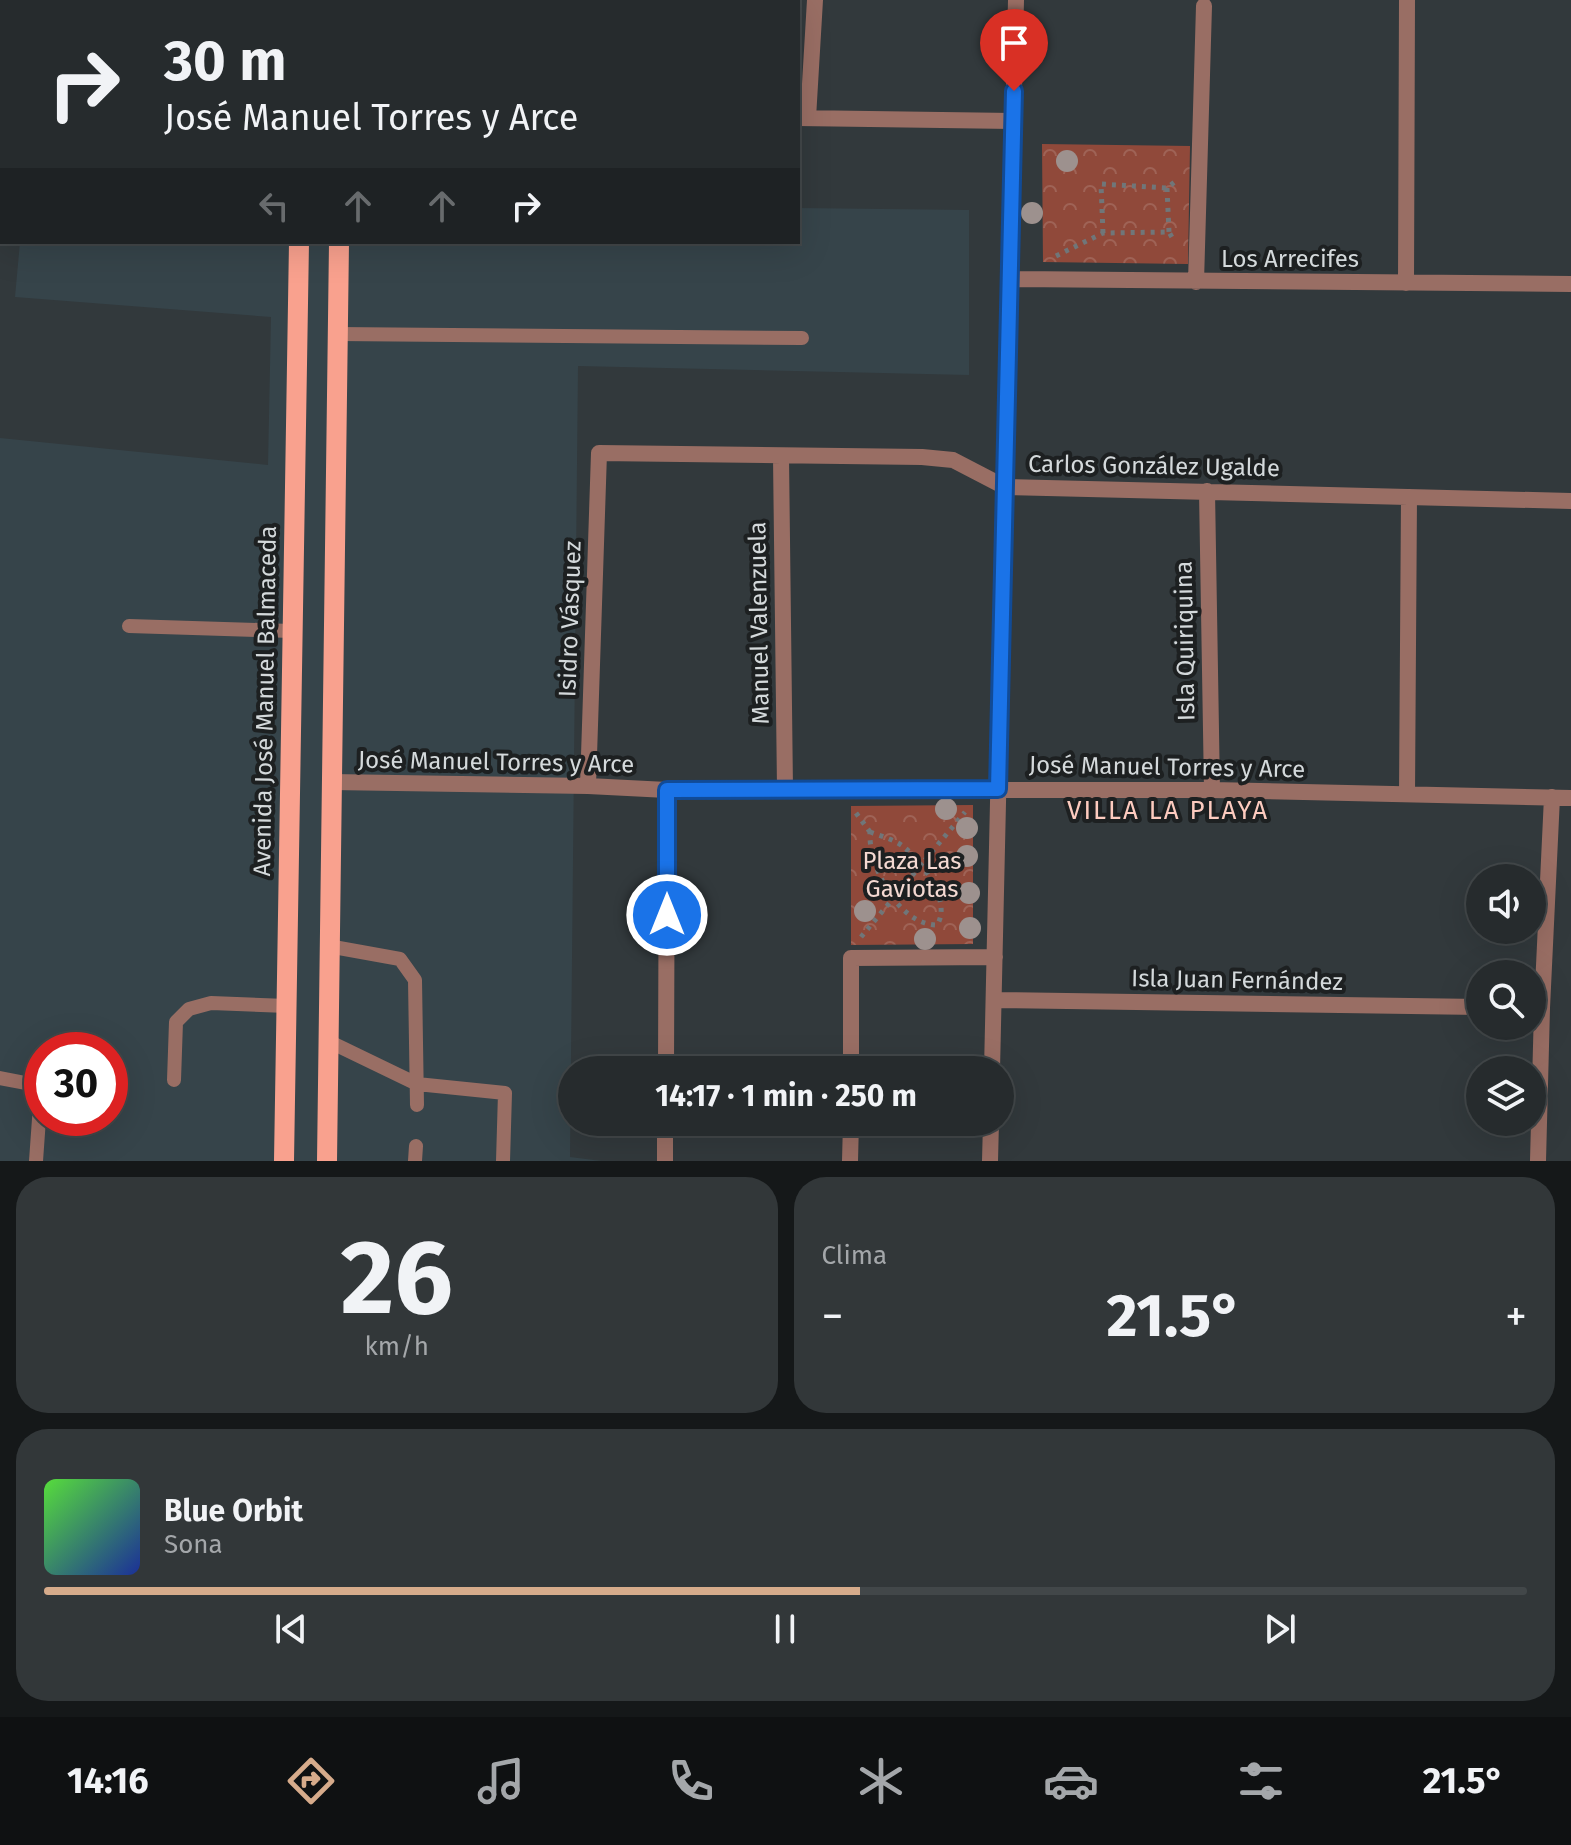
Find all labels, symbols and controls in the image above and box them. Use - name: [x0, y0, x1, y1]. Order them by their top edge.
- pin: [980, 9, 1048, 91]
- icon: arrive: [992, 21, 1036, 65]
- text: 30 m: [164, 28, 286, 95]
- icon: right: [32, 32, 136, 136]
- text: José Manuel Torres y Arce: [164, 96, 578, 140]
- icon: left: [252, 184, 296, 228]
- icon: ahead: [336, 184, 380, 228]
- icon: ahead: [420, 184, 464, 228]
- icon: right: [504, 184, 548, 228]
- street label: Los Arrecifes: [1221, 245, 1359, 273]
- street label: Carlos González Ugalde: [1028, 450, 1280, 482]
- street label: Manuel Valenzuela: [743, 521, 775, 725]
- street label: Avenida José Manuel Balmaceda: [248, 525, 282, 877]
- street label: Isidro Vásquez: [553, 540, 587, 698]
- street label: Isla Quiriquina: [1170, 561, 1200, 721]
- street label: José Manuel Torres y Arce: [358, 746, 634, 778]
- street label: José Manuel Torres y Arce: [1029, 751, 1305, 783]
- district label: VILLA LA PLAYA: [1067, 795, 1269, 826]
- park label: Plaza Las Gaviotas: [863, 847, 961, 903]
- map controls: [1466, 864, 1546, 1136]
- button: sound: [1466, 864, 1546, 944]
- position arrow: [625, 873, 709, 957]
- button: search: [1466, 960, 1546, 1040]
- street label: Isla Juan Fernández: [1131, 964, 1343, 996]
- speed limit sign: 30: [24, 1032, 128, 1136]
- button: layers: [1466, 1056, 1546, 1136]
- text: 14:17 · 1 min · 250 m: [655, 1078, 917, 1114]
- text: 26: [341, 1216, 453, 1341]
- text: Clima: [822, 1240, 887, 1271]
- text: 21.5°: [1107, 1280, 1242, 1352]
- text: −: [822, 1290, 844, 1343]
- text: +: [1505, 1290, 1527, 1343]
- text: km/h: [365, 1331, 429, 1362]
- text: Blue Orbit: [164, 1493, 303, 1529]
- text: Sona: [164, 1529, 223, 1560]
- icon: previous: [269, 1607, 313, 1651]
- icon: pause: [763, 1607, 807, 1651]
- icon: next: [1258, 1607, 1302, 1651]
- icon: directions: [283, 1753, 339, 1809]
- icon: music: [473, 1753, 529, 1809]
- icon: phone: [663, 1753, 719, 1809]
- icon: climate: [853, 1753, 909, 1809]
- icon: car: [1043, 1753, 1099, 1809]
- icon: filters: [1233, 1753, 1289, 1809]
- text: 14:16: [67, 1759, 148, 1803]
- text: 21.5°: [1423, 1759, 1504, 1803]

